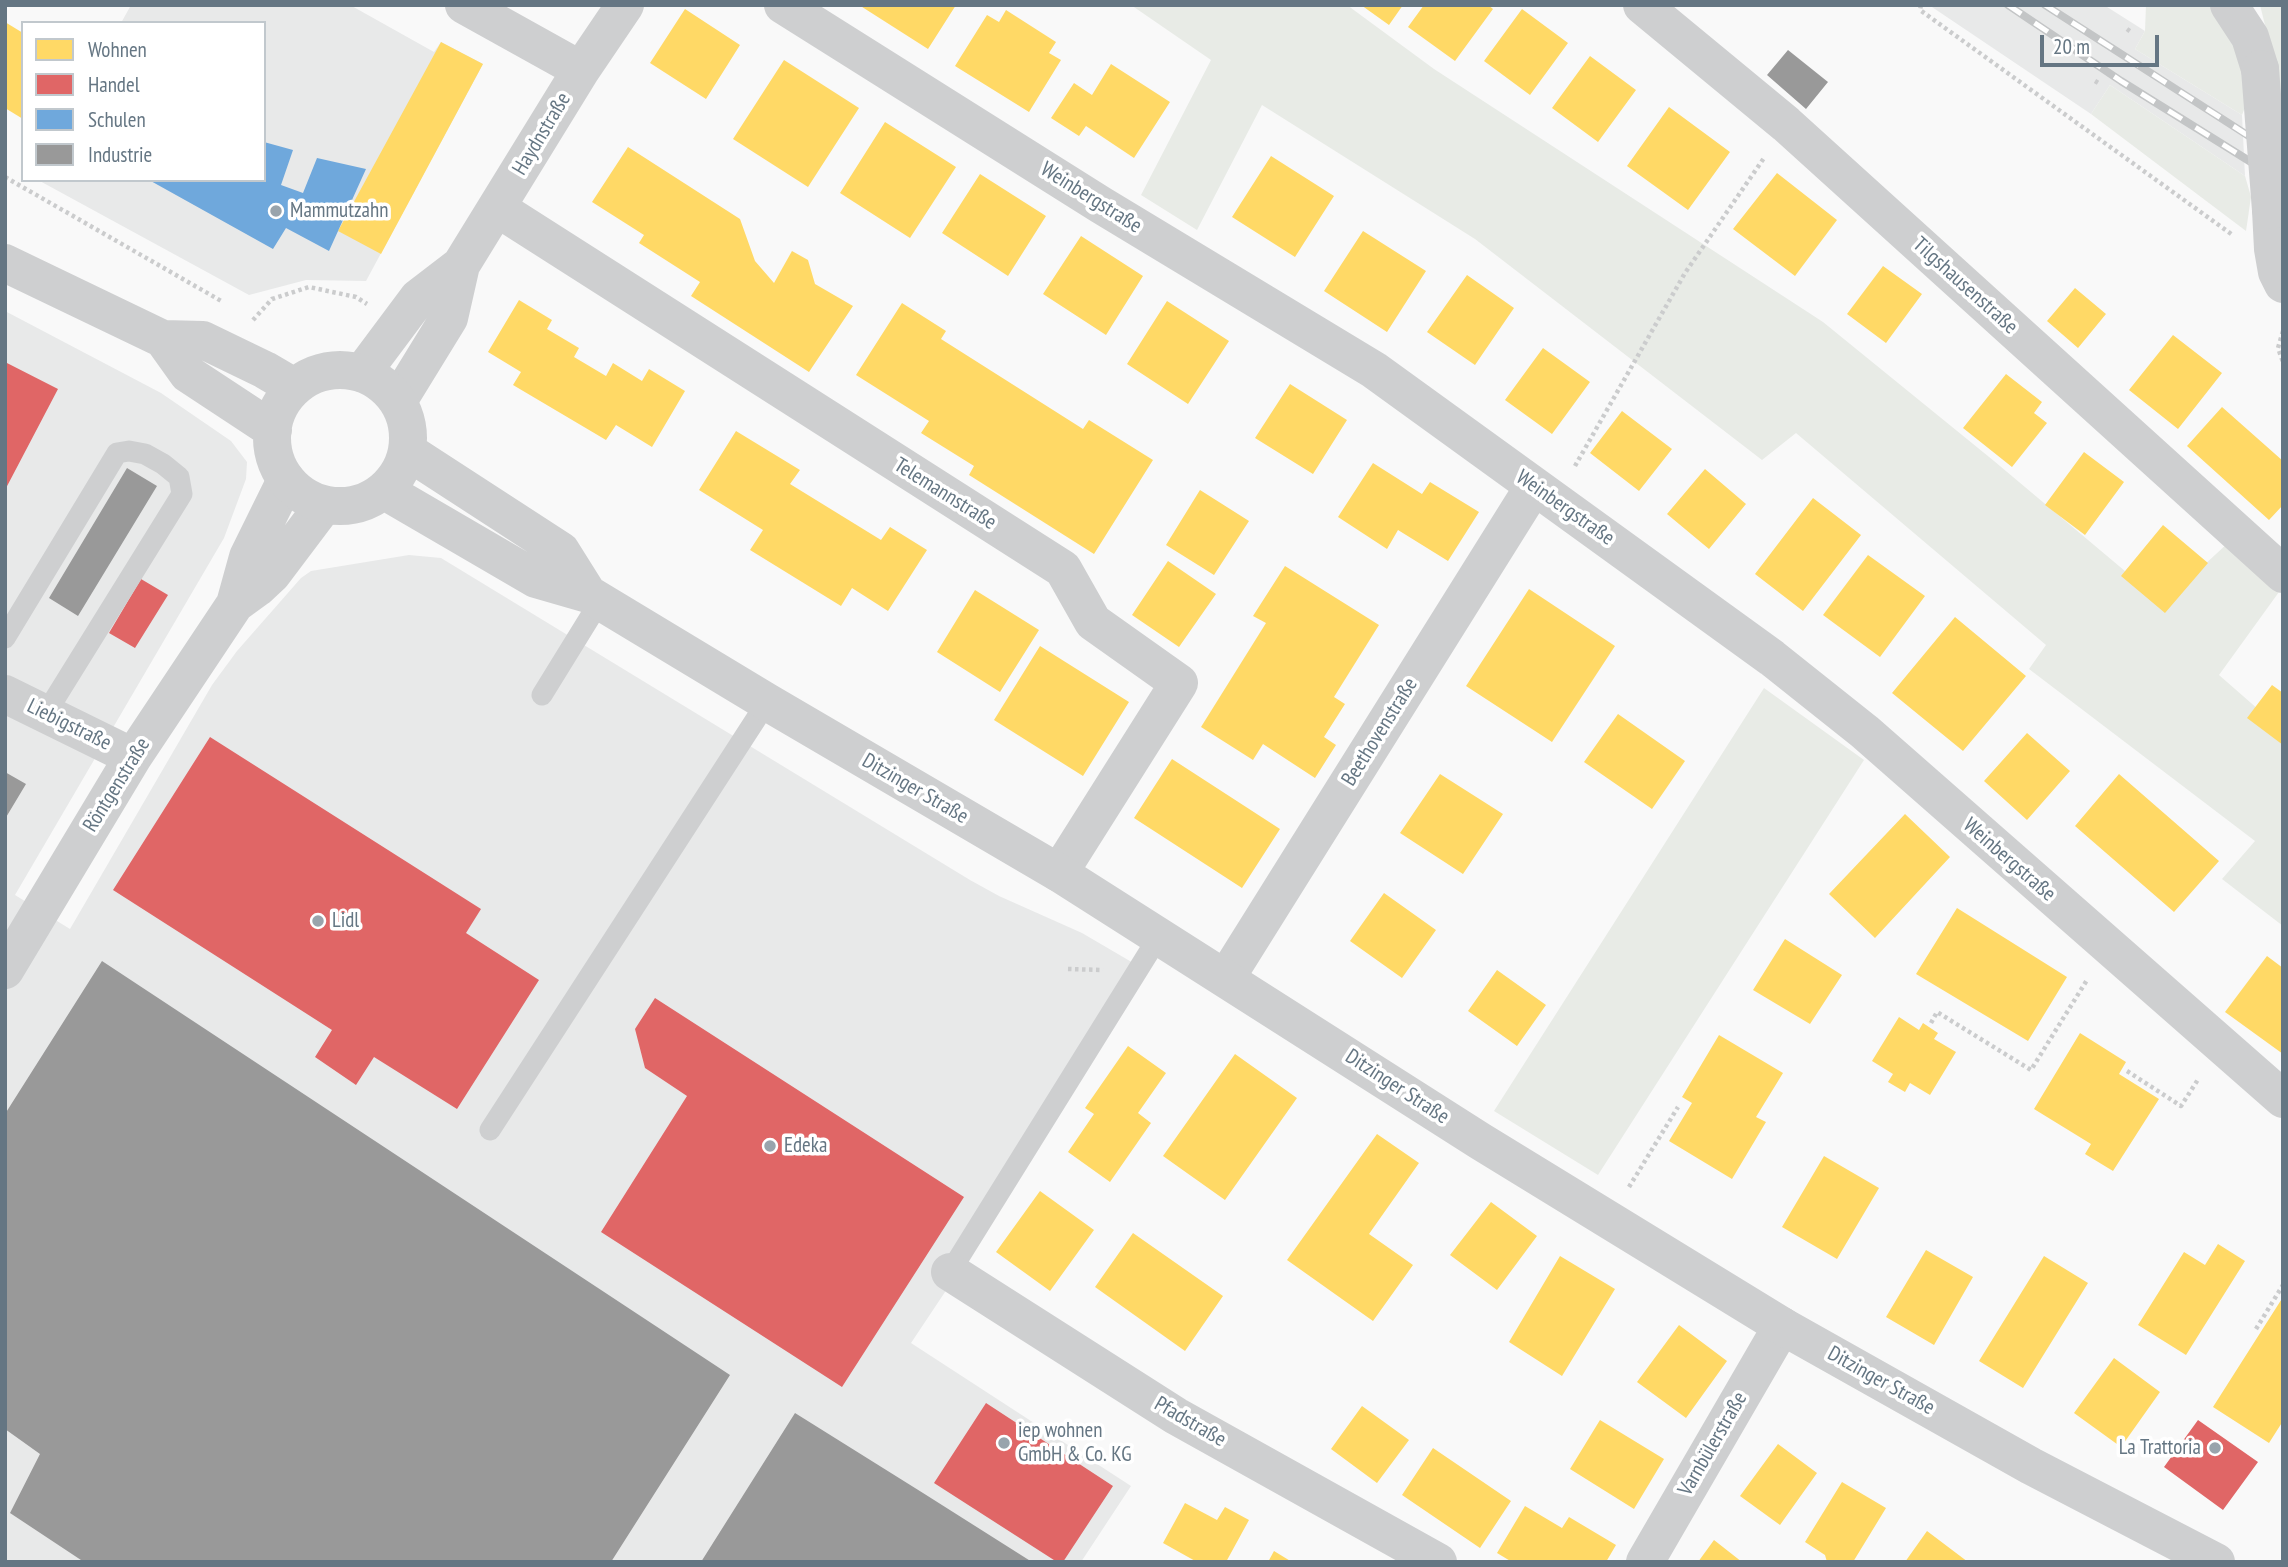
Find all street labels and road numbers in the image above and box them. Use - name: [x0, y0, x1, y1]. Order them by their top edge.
- street label: Haydnstraße: [508, 88, 576, 180]
- street label: Weinbergstraße: [1036, 157, 1146, 239]
- street label: Tilgshausenstraße: [1907, 232, 2023, 340]
- street label: Telemannstraße: [889, 453, 1001, 535]
- street label: Weinbergstraße: [1511, 465, 1619, 551]
- street label: Beethovenstraße: [1337, 673, 1423, 791]
- street label: Liebigstraße: [23, 694, 115, 756]
- street label: Röntgenstraße: [78, 733, 156, 837]
- street label: Ditzinger Straße: [857, 748, 973, 830]
- street label: Weinbergstraße: [1958, 813, 2060, 907]
- street label: Ditzinger Straße: [1340, 1044, 1454, 1130]
- street label: Ditzinger Straße: [1823, 1341, 1939, 1421]
- street label: Varnbülerstraße: [1673, 1388, 1753, 1500]
- street label: Pfadstraße: [1150, 1392, 1230, 1452]

